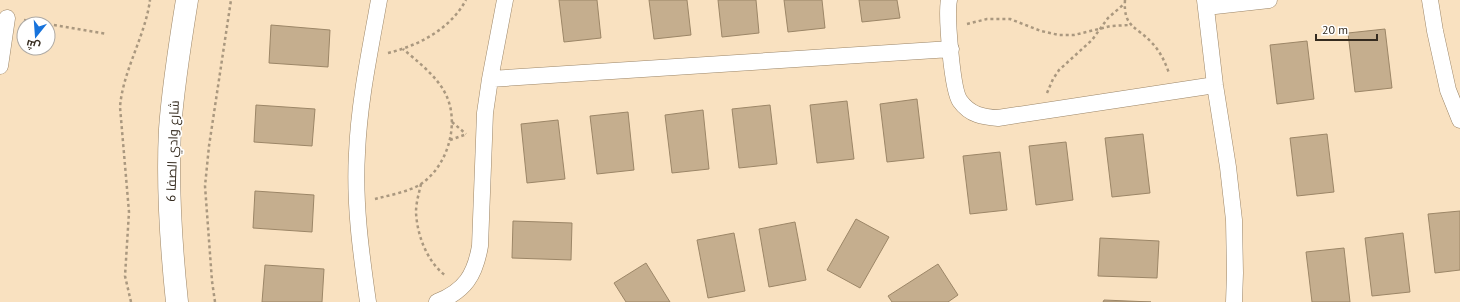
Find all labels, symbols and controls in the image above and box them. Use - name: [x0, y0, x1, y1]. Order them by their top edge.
- north arrow: [16, 16, 56, 56]
- scale bar: [1316, 16, 1377, 42]
- text: 20 m: [1322, 22, 1348, 37]
- text: ش: [24, 37, 42, 54]
- street label: شارع وادي الصفا 6: [162, 100, 185, 202]

